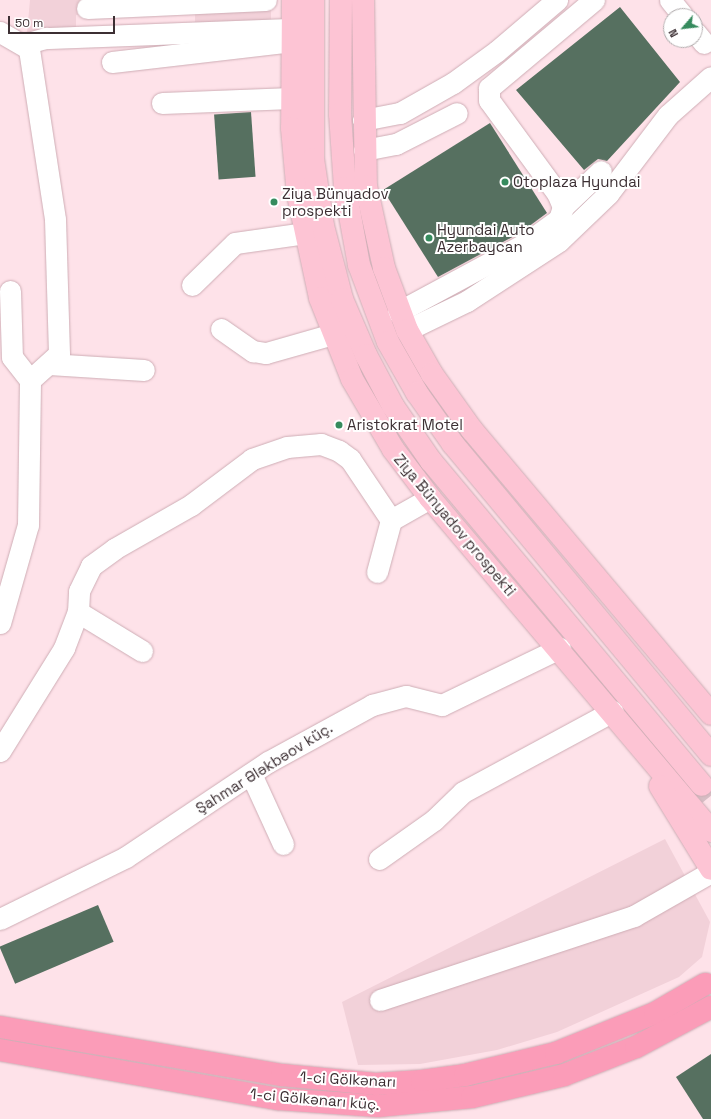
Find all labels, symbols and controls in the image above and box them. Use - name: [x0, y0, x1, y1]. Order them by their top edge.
- scale bar: [10, 8, 117, 34]
- north arrow: [663, 8, 703, 48]
- text: 50 m: [15, 15, 43, 31]
- text: N: [665, 27, 681, 40]
- place label: Otoplaza Hyundai: [513, 173, 641, 191]
- marker: Otoplaza Hyundai: [500, 177, 510, 187]
- place label: Ziya Bünyadov prospekti: [282, 184, 388, 219]
- marker: Ziya Bünyadov prospekti: [269, 197, 279, 207]
- place label: Hyundai Auto Azerbaycan: [437, 220, 535, 255]
- marker: Hyundai Auto Azerbaycan: [424, 233, 434, 243]
- place label: Aristokrat Motel: [347, 416, 463, 434]
- marker: Aristokrat Motel: [334, 420, 344, 430]
- street label: Ziya Bünyadov prospekti: [390, 450, 520, 600]
- street label: Şahmar Ələkbəov küç.: [192, 719, 336, 817]
- street label: 1-ci Gölkənarı: [300, 1067, 396, 1091]
- street label: 1-ci Gölkənarı küç.: [250, 1084, 380, 1114]

